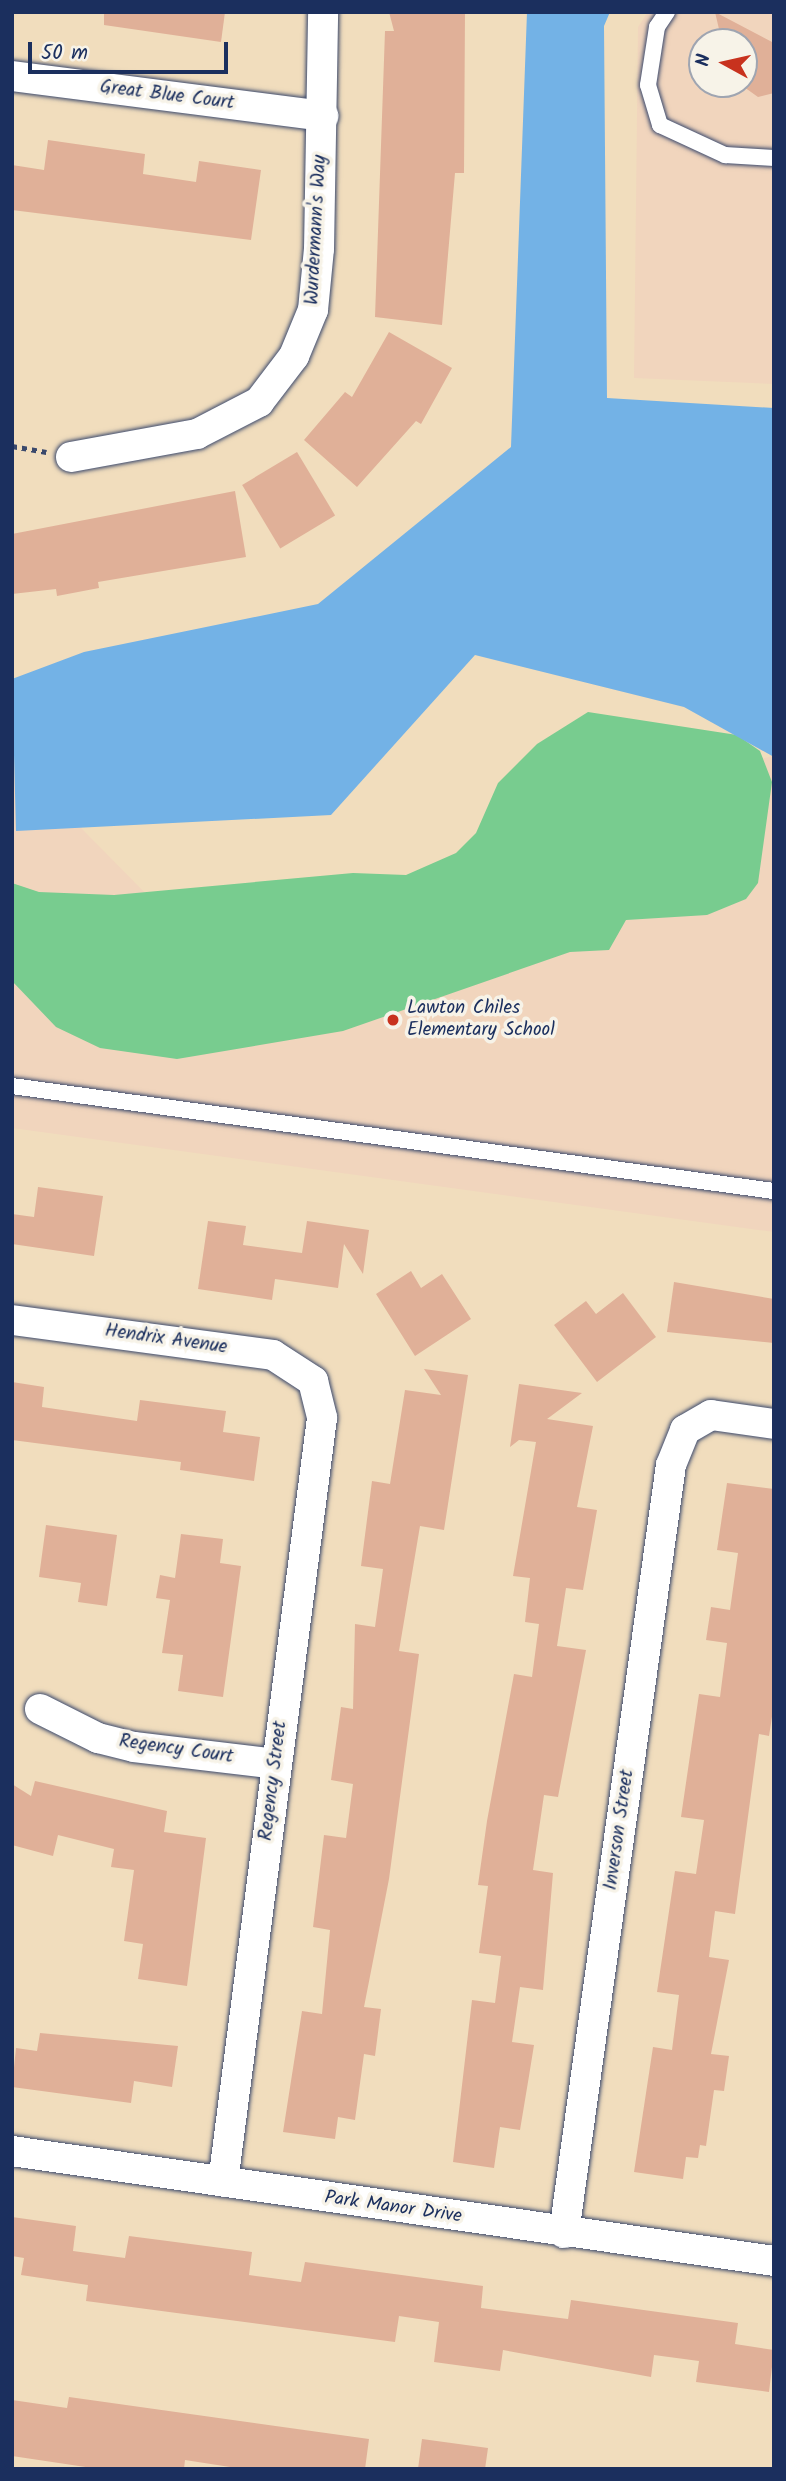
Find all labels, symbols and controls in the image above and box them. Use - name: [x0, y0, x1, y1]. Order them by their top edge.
- scale bar: [32, 28, 231, 72]
- north arrow: [688, 28, 758, 98]
- text: 50 m: [41, 37, 88, 70]
- text: N: [688, 52, 720, 68]
- street label: Great Blue Court: [99, 76, 235, 116]
- street label: Wurdermann's Way: [302, 154, 332, 306]
- place label: Lawton Chiles Elementary School: [407, 998, 555, 1042]
- marker: Lawton Chiles Elementary School: [385, 1012, 401, 1028]
- street label: Hendrix Avenue: [103, 1320, 229, 1360]
- street label: Regency Street: [255, 1720, 293, 1842]
- street label: Regency Court: [117, 1731, 235, 1769]
- street label: Inverson Street: [600, 1768, 640, 1892]
- street label: Park Manor Drive: [323, 2187, 463, 2229]

